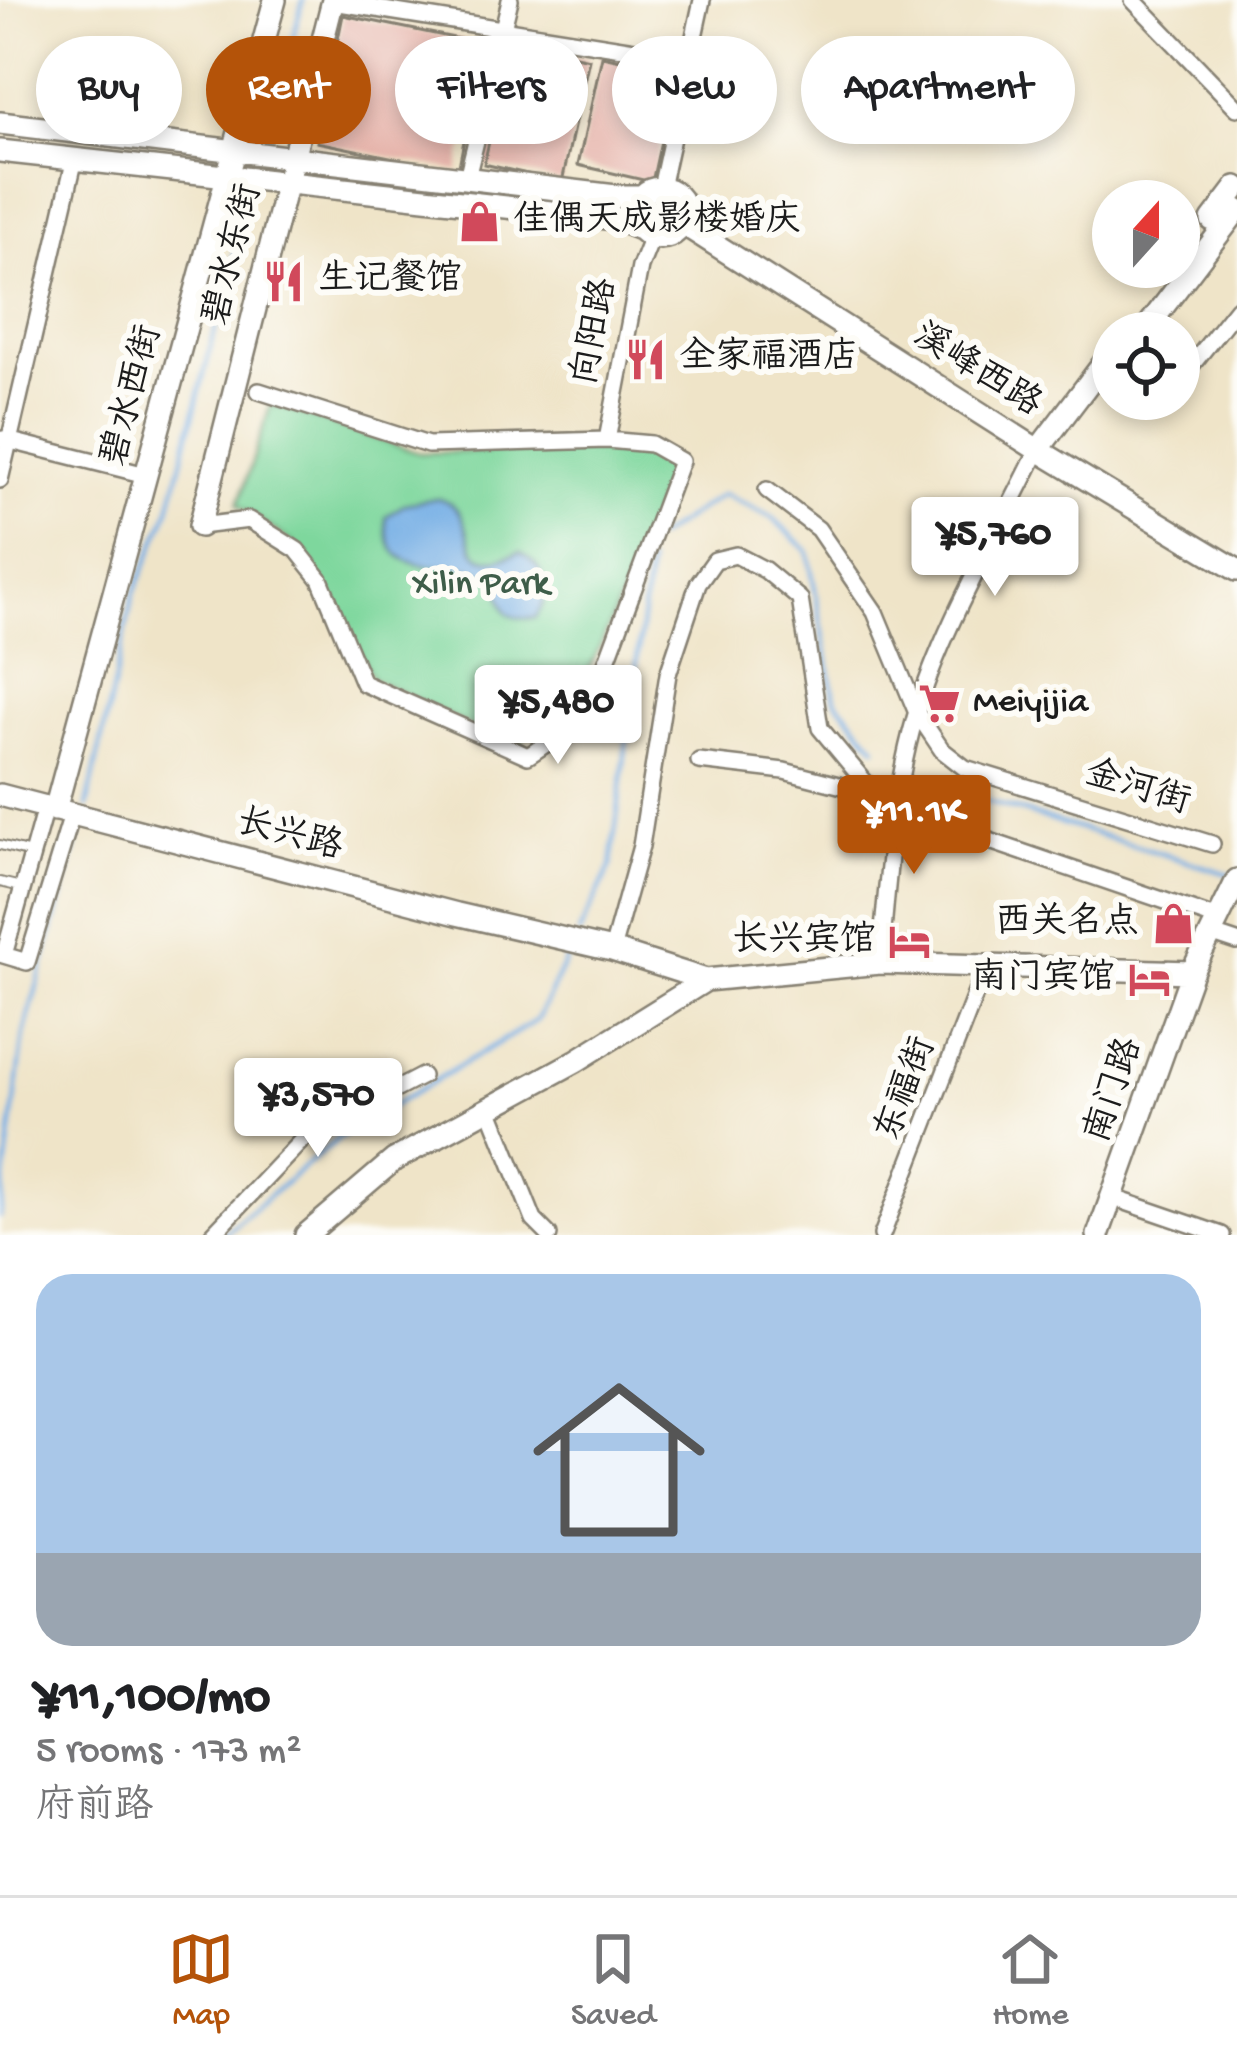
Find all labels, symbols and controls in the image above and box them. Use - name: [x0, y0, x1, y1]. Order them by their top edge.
- chip: Buy: [36, 36, 182, 144]
- chip: Rent: [206, 36, 371, 144]
- chip: Filters: [395, 36, 588, 144]
- chip: New: [612, 36, 777, 144]
- chip: Apartment: [801, 36, 1075, 144]
- street label: 碧水东街: [195, 179, 273, 330]
- north arrow: [1092, 180, 1200, 288]
- map controls: [1092, 180, 1200, 420]
- shop icon: 佳偶天成影楼婚庆: [456, 199, 502, 245]
- place label: 佳偶天成影楼婚庆: [513, 199, 801, 244]
- restaurant icon: 生记餐馆: [261, 258, 307, 304]
- place label: 生记餐馆: [318, 258, 462, 303]
- street label: 向阳路: [564, 275, 628, 389]
- button: locate: [1092, 312, 1200, 420]
- street label: 溪峰西路: [904, 314, 1050, 428]
- street label: 碧水西街: [93, 320, 173, 471]
- restaurant icon: 全家福酒店: [622, 336, 668, 382]
- place label: 全家福酒店: [679, 336, 859, 381]
- pin: ¥5,760: [897, 497, 1093, 599]
- text: ¥5,760: [938, 513, 1052, 559]
- park label: Xilin Park: [412, 564, 552, 607]
- pin: ¥5,480: [460, 665, 656, 767]
- supermarket icon: Meiyijia: [916, 680, 962, 726]
- text: ¥5,480: [502, 681, 614, 727]
- place label: Meiyijia: [973, 682, 1089, 725]
- street label: 金河街: [1079, 752, 1196, 826]
- pin: ¥11.1K: [816, 775, 1012, 877]
- text: ¥11.1K: [864, 791, 964, 837]
- street label: 长兴路: [231, 800, 347, 872]
- place label: 西关名点: [995, 901, 1139, 946]
- shop icon: 西关名点: [1150, 901, 1196, 947]
- place label: 长兴宾馆: [732, 919, 876, 964]
- hotel icon: 长兴宾馆: [887, 919, 933, 965]
- place label: 南门宾馆: [971, 957, 1115, 1002]
- hotel icon: 南门宾馆: [1126, 957, 1172, 1003]
- street label: 东福街: [867, 1031, 947, 1148]
- street label: 南门路: [1076, 1032, 1154, 1149]
- pin: ¥3,570: [220, 1058, 416, 1160]
- text: ¥3,570: [261, 1074, 375, 1120]
- icon: home: [511, 1352, 727, 1568]
- text: ¥11,100/mo: [36, 1670, 270, 1730]
- text: 5 rooms · 173 m²: [36, 1730, 301, 1776]
- text: 府前路: [36, 1786, 153, 1832]
- tab: Map: [168, 1926, 234, 2036]
- tab: Saved: [571, 1926, 656, 2036]
- tab: Home: [992, 1926, 1069, 2036]

